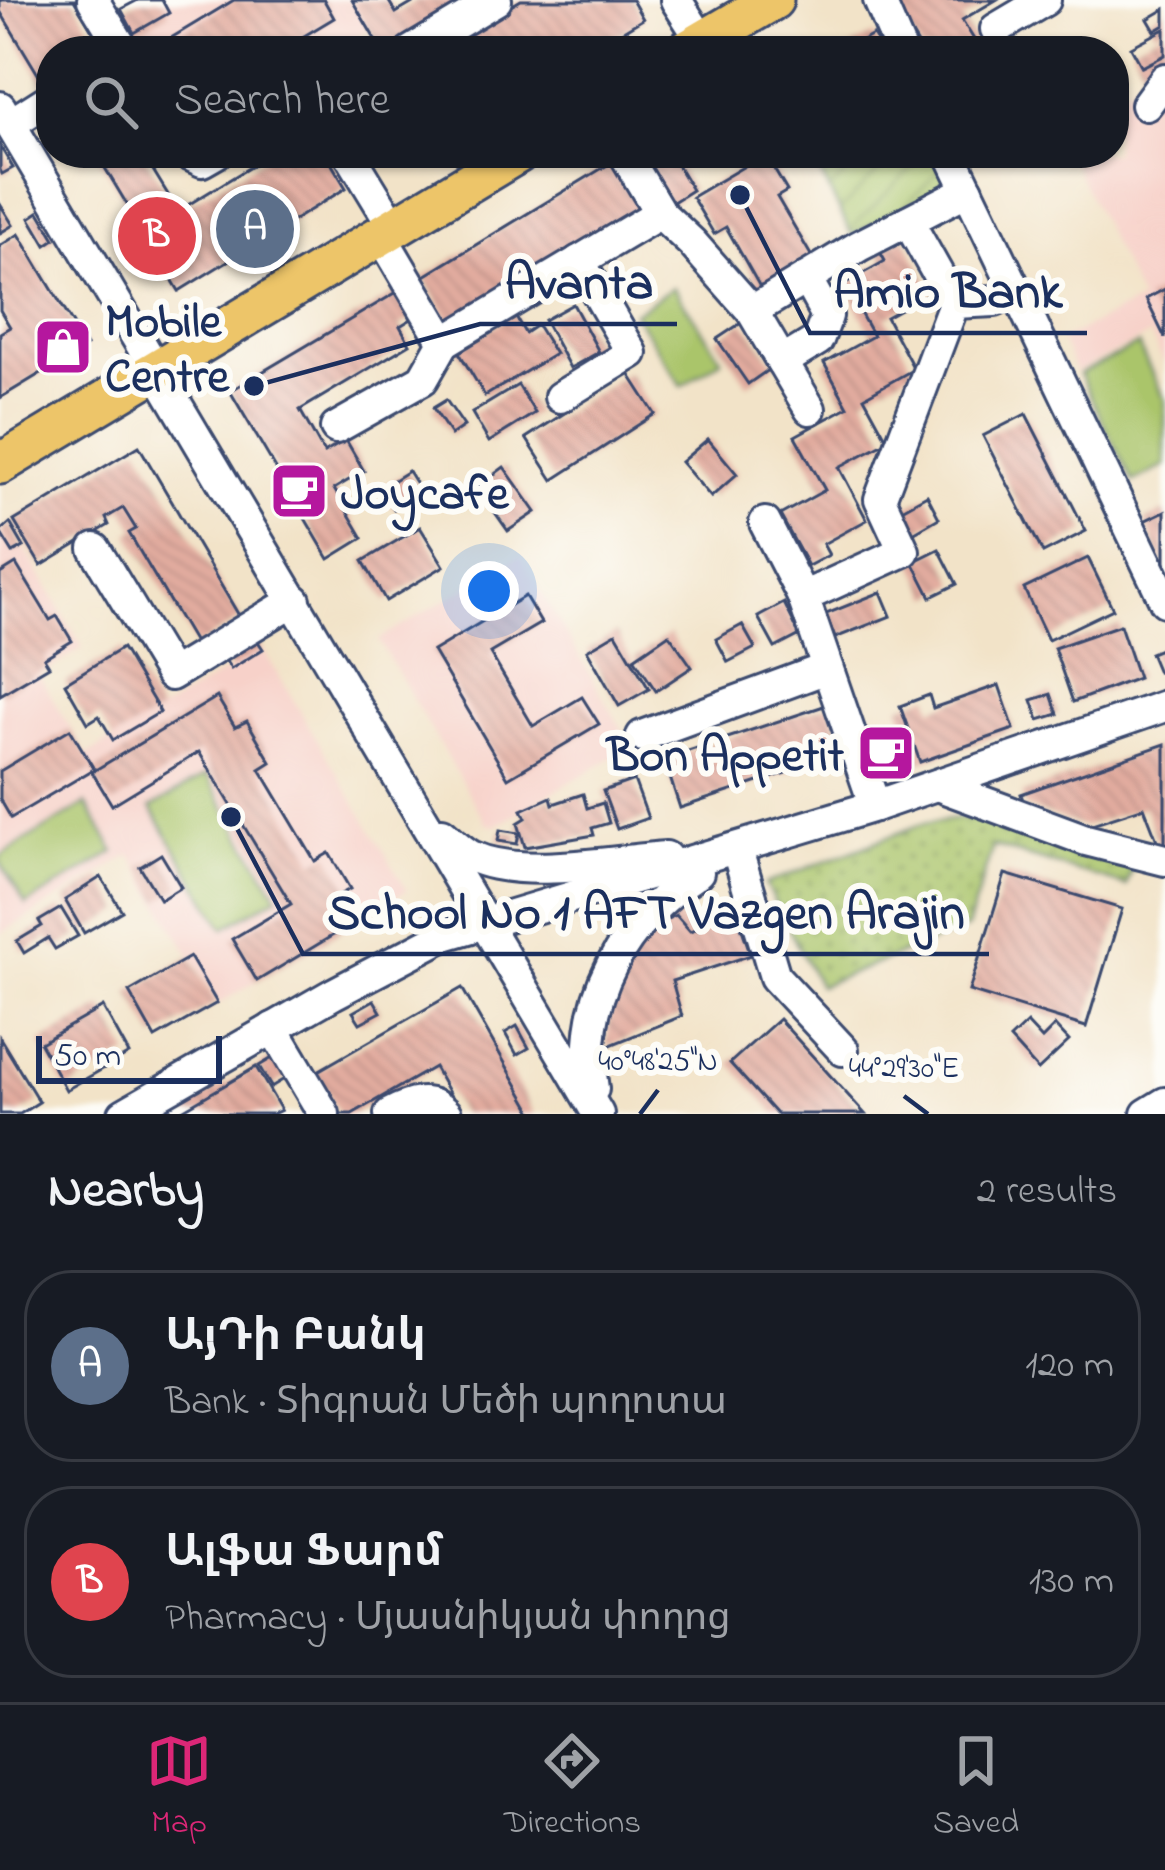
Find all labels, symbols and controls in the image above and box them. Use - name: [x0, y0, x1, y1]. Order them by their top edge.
- search box: [36, 36, 1129, 168]
- icon: search: [78, 69, 144, 135]
- text: Search here: [174, 69, 390, 135]
- pin: A: [216, 184, 294, 274]
- pin: B: [118, 191, 196, 281]
- callout: Avanta: [480, 237, 677, 324]
- callout: Amio Bank: [810, 246, 1087, 333]
- text: Avanta: [505, 248, 653, 323]
- text: Amio Bank: [834, 257, 1064, 332]
- place label: Mobile Centre: [105, 289, 231, 414]
- shop icon: Mobile Centre: [32, 316, 94, 378]
- cafe icon: Joycafe: [268, 460, 330, 522]
- place label: Joycafe: [341, 461, 510, 531]
- your location: [459, 561, 519, 621]
- cafe icon: Bon Appetit: [855, 722, 917, 784]
- place label: Bon Appetit: [605, 723, 845, 793]
- callout: School No 1 AFT Vazgen Arajin: [303, 867, 989, 954]
- text: School No 1 AFT Vazgen Arajin: [327, 878, 965, 954]
- scale bar: [36, 1030, 222, 1083]
- text: 50 m: [54, 1033, 121, 1081]
- text: 40°48'25"N: [598, 1041, 718, 1085]
- text: 44°29'30"E: [849, 1048, 959, 1092]
- text: Nearby: [48, 1155, 204, 1230]
- text: 2 results: [977, 1164, 1117, 1221]
- text: ԱյԴի Բանկ: [165, 1305, 426, 1371]
- text: A: [78, 1338, 102, 1395]
- text: 120 m: [1025, 1338, 1114, 1395]
- text: Bank · Տիգրան Մեծի պողոտա: [165, 1375, 727, 1432]
- text: Ալֆա Ֆարմ: [165, 1521, 443, 1587]
- text: B: [77, 1554, 103, 1611]
- text: 130 m: [1029, 1554, 1114, 1611]
- text: Pharmacy · Մյասնիկյան փողոց: [165, 1591, 731, 1648]
- tab: Map: [146, 1728, 212, 1848]
- tab: Directions: [504, 1728, 641, 1848]
- tab: Saved: [933, 1728, 1019, 1848]

